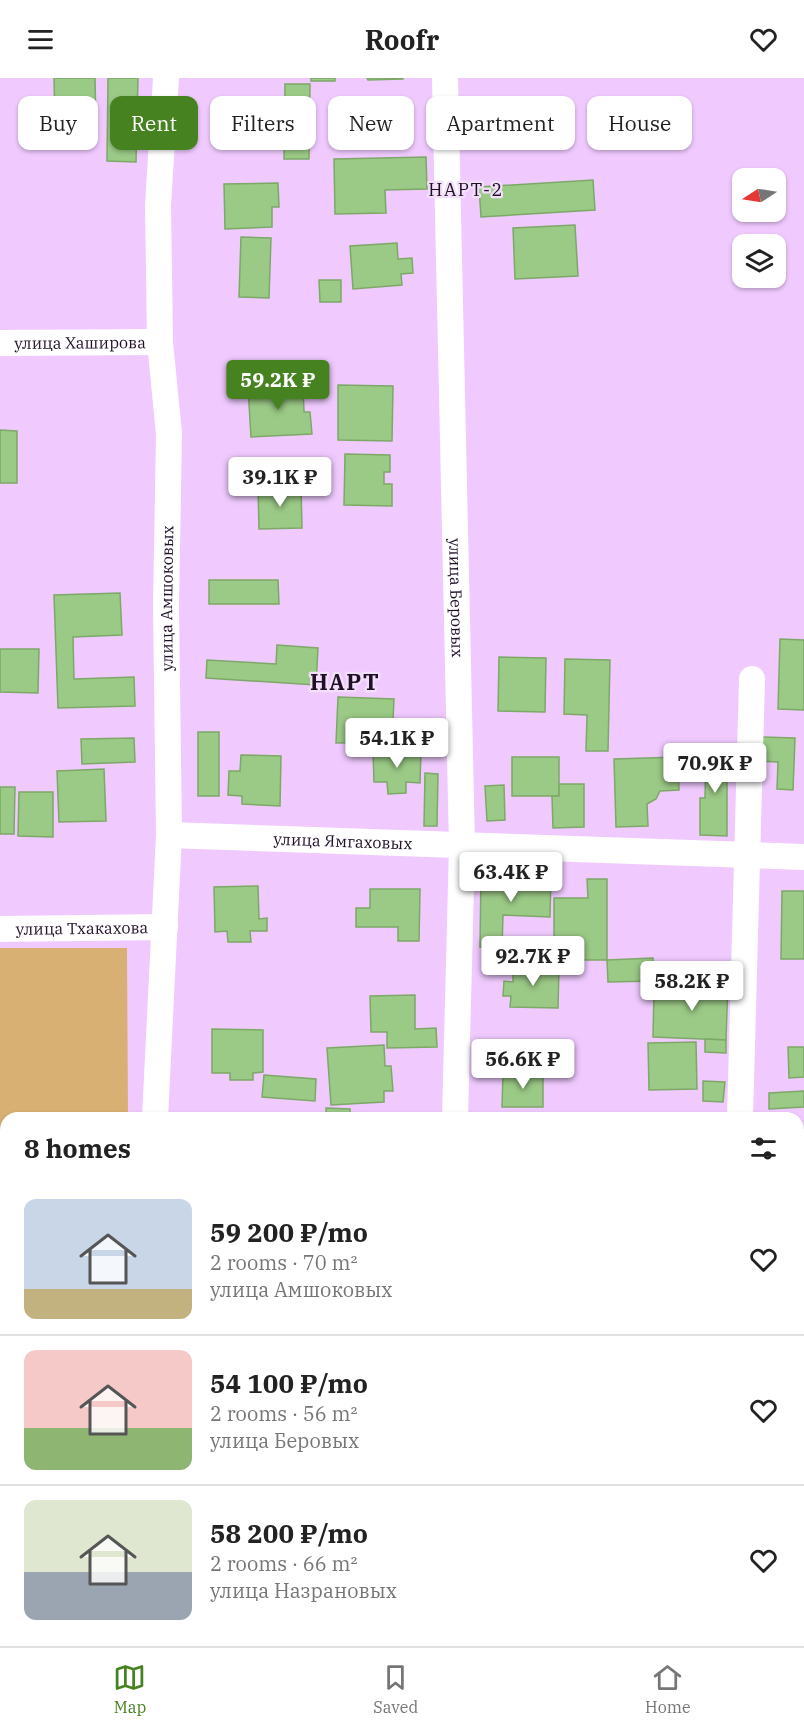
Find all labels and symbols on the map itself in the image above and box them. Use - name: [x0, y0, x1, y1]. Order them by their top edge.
- north arrow: [732, 168, 786, 222]
- district label: НАРТ-2: [428, 178, 504, 201]
- street label: улица Хаширова: [14, 332, 146, 353]
- pin: 59.2K ₽: [223, 360, 333, 411]
- pin: 39.1K ₽: [225, 457, 335, 508]
- street label: улица Амшоковых: [156, 525, 177, 672]
- street label: улица Беровых: [445, 538, 468, 658]
- district label: НАРТ: [310, 667, 380, 696]
- pin: 54.1K ₽: [342, 718, 452, 769]
- pin: 70.9K ₽: [660, 743, 770, 794]
- street label: улица Ямгаховых: [273, 829, 413, 853]
- pin: 63.4K ₽: [456, 852, 566, 903]
- street label: улица Тхакахова: [16, 917, 149, 939]
- pin: 92.7K ₽: [478, 936, 588, 987]
- pin: 58.2K ₽: [637, 961, 747, 1012]
- pin: 56.6K ₽: [468, 1039, 578, 1090]

